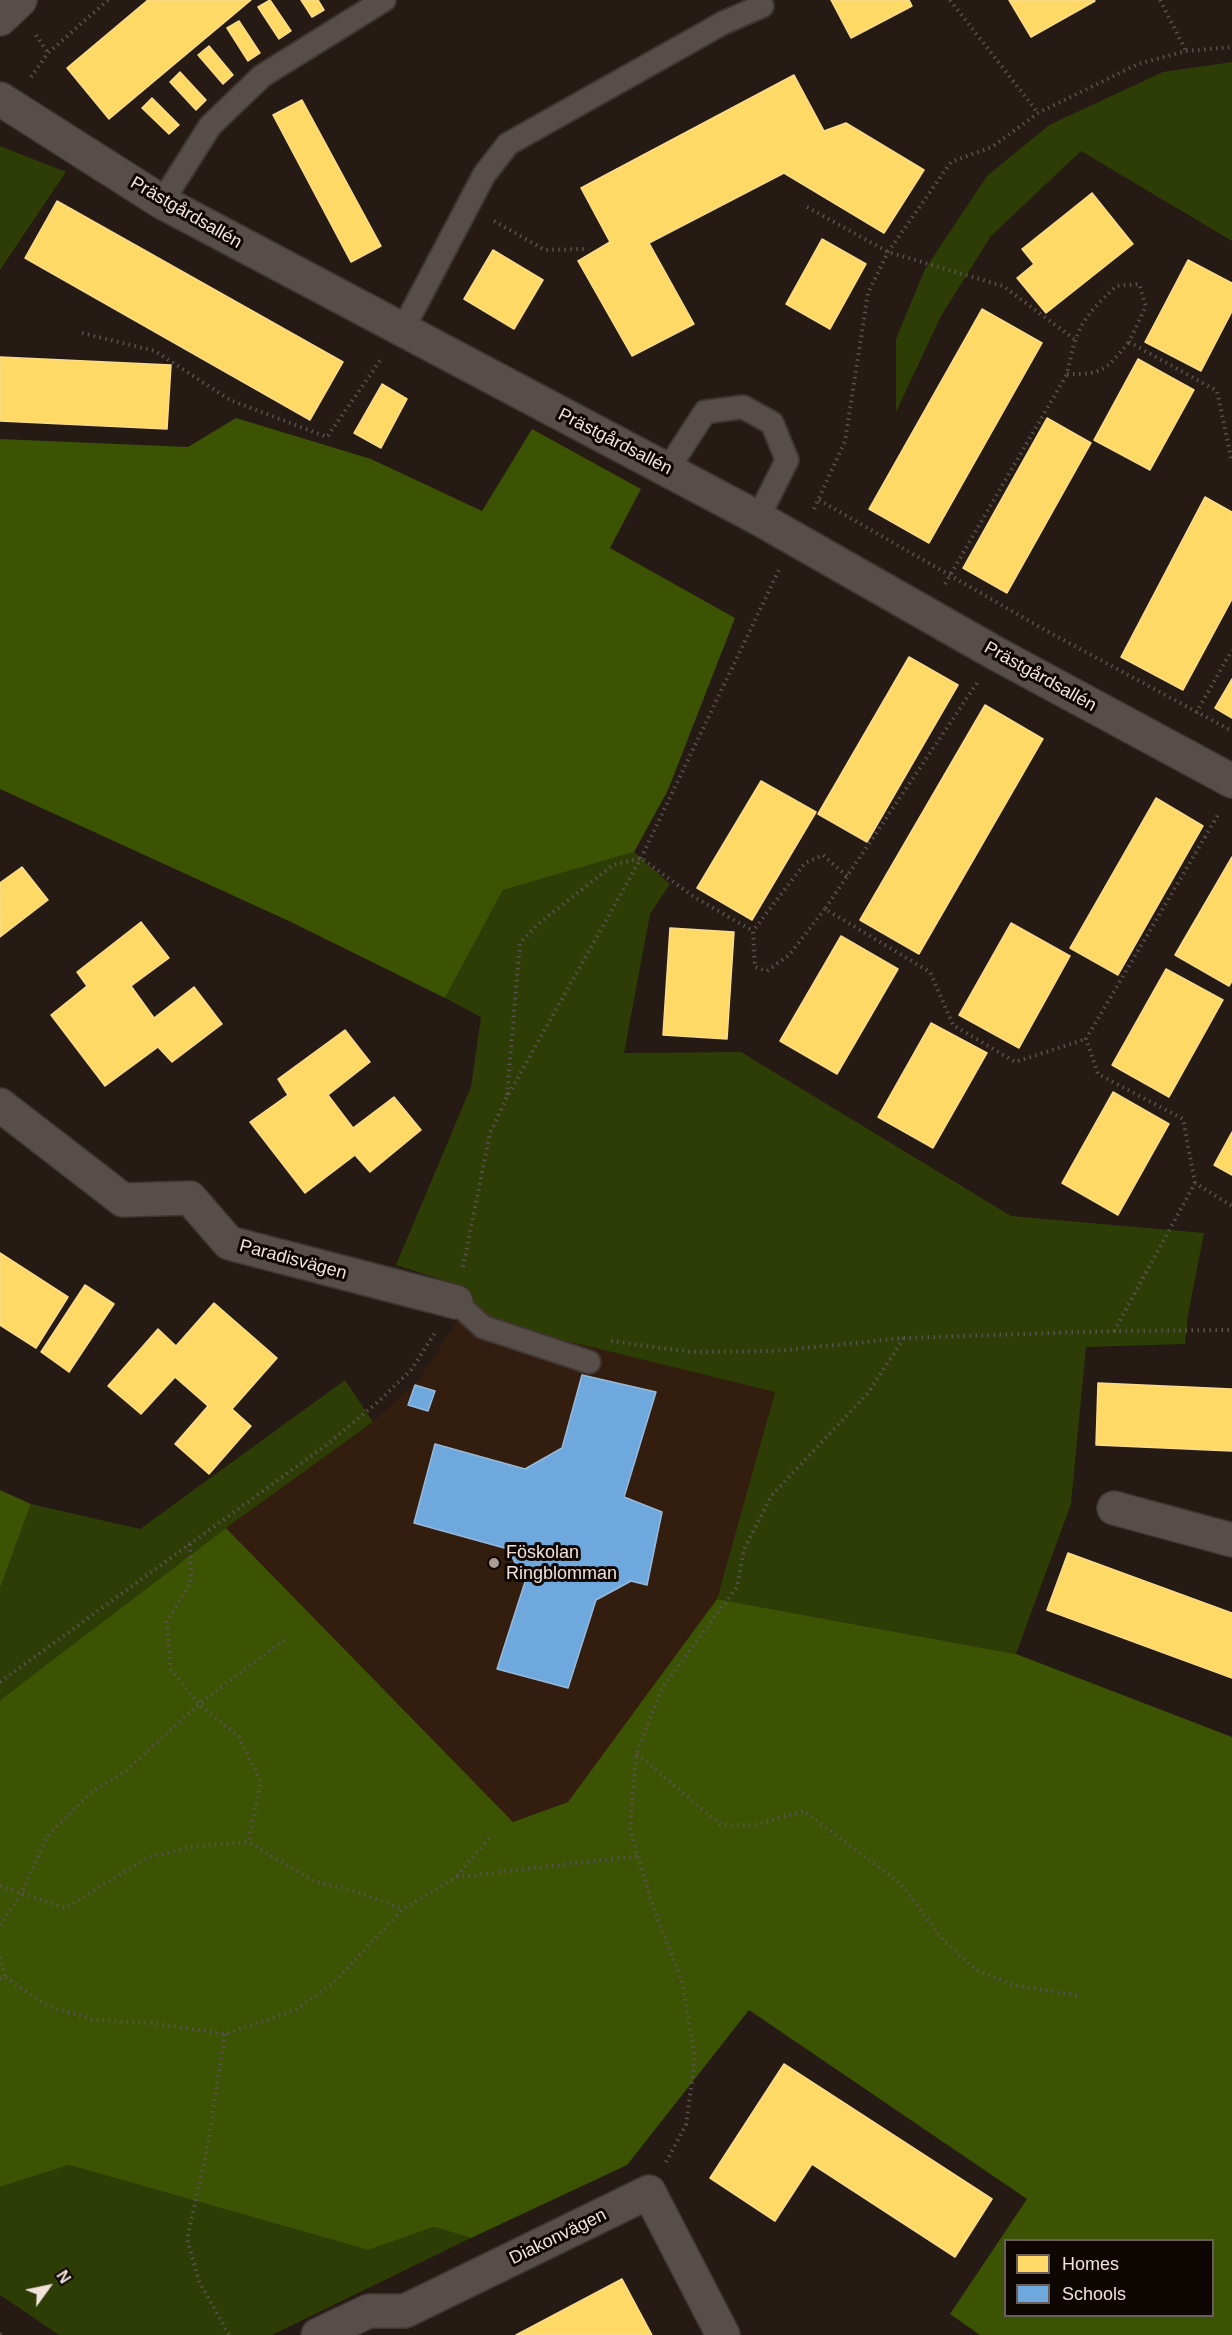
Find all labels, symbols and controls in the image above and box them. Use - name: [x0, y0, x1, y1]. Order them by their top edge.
- street label: Prästgårdsallén: [126, 172, 246, 254]
- street label: Prästgårdsallén: [554, 404, 676, 480]
- street label: Prästgårdsallén: [980, 637, 1100, 717]
- street label: Paradisvägen: [237, 1235, 349, 1285]
- place label: Föskolan Ringblomman: [506, 1542, 617, 1584]
- marker: Föskolan Ringblomman: [487, 1556, 501, 1570]
- street label: Diakonvägen: [506, 2204, 610, 2270]
- legend: [1004, 2239, 1214, 2317]
- text: Homes: [1062, 2254, 1119, 2274]
- north arrow: [18, 2257, 78, 2317]
- text: N: [53, 2267, 74, 2286]
- text: Schools: [1062, 2284, 1126, 2304]

